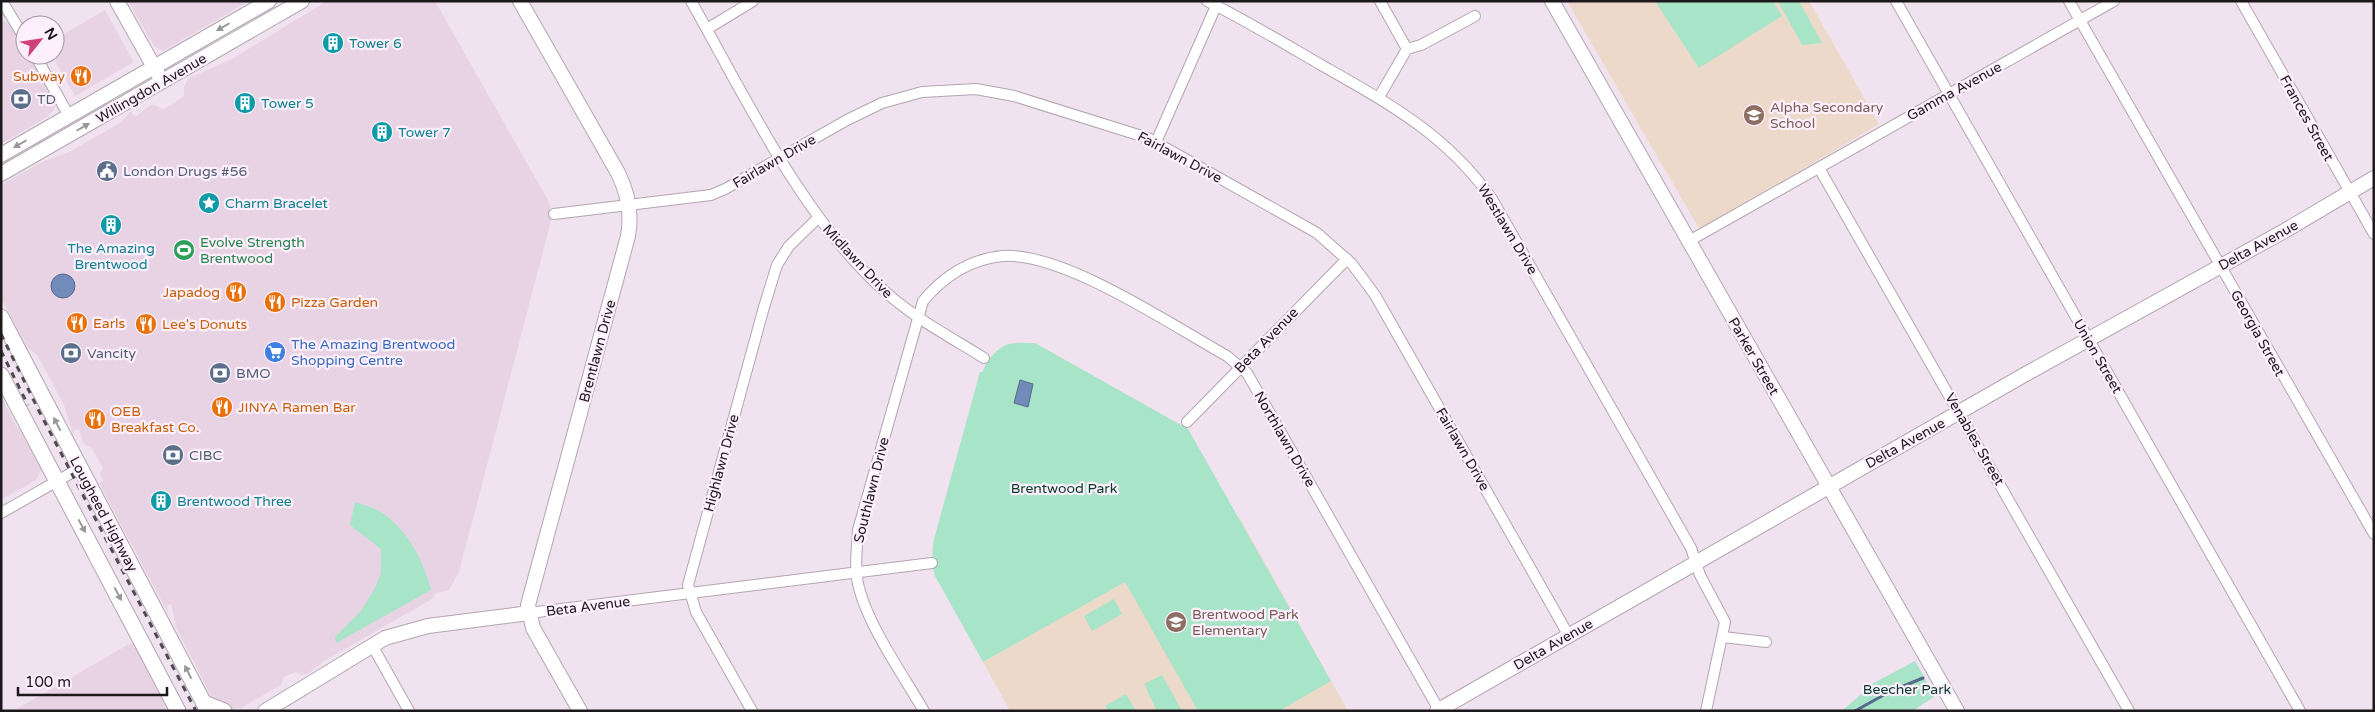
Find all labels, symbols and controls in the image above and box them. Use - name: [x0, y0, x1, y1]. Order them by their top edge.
- north arrow: [15, 15, 65, 65]
- one-way arrow: [217, 23, 230, 32]
- text: N: [41, 25, 61, 43]
- building icon: Tower 6: [321, 31, 345, 55]
- place label: Tower 6: [349, 35, 402, 52]
- street label: Willingdon Avenue: [93, 50, 210, 127]
- street label: Gamma Avenue: [1904, 58, 2005, 125]
- restaurant icon: Subway: [69, 64, 93, 88]
- place label: Subway: [13, 68, 65, 85]
- street label: Frances Street: [2276, 72, 2337, 165]
- bank icon: TD: [9, 87, 33, 111]
- place label: TD: [37, 91, 56, 108]
- building icon: Tower 5: [233, 91, 257, 115]
- place label: Tower 5: [261, 95, 314, 112]
- place label: Alpha Secondary School: [1770, 99, 1884, 132]
- school or university icon: Alpha Secondary School: [1742, 103, 1766, 127]
- building icon: Tower 7: [370, 120, 394, 144]
- one-way arrow: [76, 123, 89, 132]
- place label: Tower 7: [398, 124, 451, 141]
- street label: Fairlawn Drive: [1135, 128, 1225, 187]
- street label: Fairlawn Drive: [730, 131, 819, 192]
- one-way arrow: [14, 139, 27, 148]
- public building icon: London Drugs #56: [95, 159, 119, 183]
- place label: London Drugs #56: [123, 163, 247, 180]
- street label: Westlawn Drive: [1474, 181, 1541, 278]
- place icon: Charm Bracelet: [197, 191, 221, 215]
- place label: Charm Bracelet: [225, 195, 329, 212]
- building icon: The Amazing Brentwood: [99, 213, 123, 237]
- street label: Delta Avenue: [2215, 216, 2301, 274]
- street label: Midlawn Drive: [819, 221, 896, 302]
- place label: Evolve Strength Brentwood: [200, 234, 305, 267]
- sports icon: Evolve Strength Brentwood: [172, 238, 196, 262]
- place label: The Amazing Brentwood: [67, 240, 155, 273]
- restaurant icon: Japadog: [224, 280, 248, 304]
- place label: Japadog: [163, 284, 220, 301]
- street label: Georgia Street: [2227, 287, 2289, 380]
- restaurant icon: Pizza Garden: [263, 290, 287, 314]
- place label: Pizza Garden: [291, 294, 378, 311]
- street label: Brentlawn Drive: [576, 298, 619, 404]
- street label: Beta Avenue: [1231, 304, 1302, 377]
- restaurant icon: Earls: [65, 311, 89, 335]
- restaurant icon: Lee's Donuts: [134, 312, 158, 336]
- street label: Parker Street: [1725, 314, 1783, 399]
- place label: Earls: [93, 315, 126, 332]
- place label: Lee's Donuts: [162, 316, 247, 333]
- street label: Union Street: [2069, 316, 2126, 397]
- place label: The Amazing Brentwood Shopping Centre: [291, 336, 455, 369]
- supermarket icon: The Amazing Brentwood Shopping Centre: [263, 340, 287, 364]
- bank icon: Vancity: [59, 341, 83, 365]
- place label: Vancity: [87, 345, 137, 362]
- bank icon: BMO: [208, 361, 232, 385]
- place label: BMO: [236, 365, 271, 382]
- street label: Northlawn Drive: [1250, 388, 1319, 490]
- street label: Venables Street: [1941, 390, 2008, 489]
- restaurant icon: JINYA Ramen Bar: [210, 395, 234, 419]
- place label: JINYA Ramen Bar: [238, 399, 356, 416]
- place label: OEB Breakfast Co.: [111, 403, 199, 436]
- street label: Fairlawn Drive: [1432, 405, 1493, 494]
- restaurant icon: OEB Breakfast Co.: [83, 407, 107, 431]
- street label: Highlawn Drive: [700, 412, 743, 514]
- street label: Delta Avenue: [1862, 414, 1948, 472]
- one-way arrow: [53, 417, 61, 432]
- street label: Southlawn Drive: [850, 435, 893, 545]
- bank icon: CIBC: [161, 443, 185, 467]
- place label: CIBC: [189, 447, 222, 464]
- street label: Lougheed Highway: [66, 454, 141, 575]
- park label: Brentwood Park: [1011, 480, 1118, 497]
- building icon: Brentwood Three: [149, 489, 173, 513]
- place label: Brentwood Three: [177, 493, 292, 510]
- one-way arrow: [78, 519, 86, 533]
- one-way arrow: [114, 587, 122, 601]
- street label: Beta Avenue: [545, 593, 631, 620]
- place label: Brentwood Park Elementary: [1192, 606, 1299, 639]
- school or university icon: Brentwood Park Elementary: [1164, 610, 1188, 634]
- street label: Delta Avenue: [1511, 615, 1596, 674]
- scale bar: [18, 664, 166, 696]
- one-way arrow: [184, 665, 192, 679]
- text: 100 m: [25, 673, 71, 691]
- park label: Beecher Park: [1863, 681, 1952, 698]

